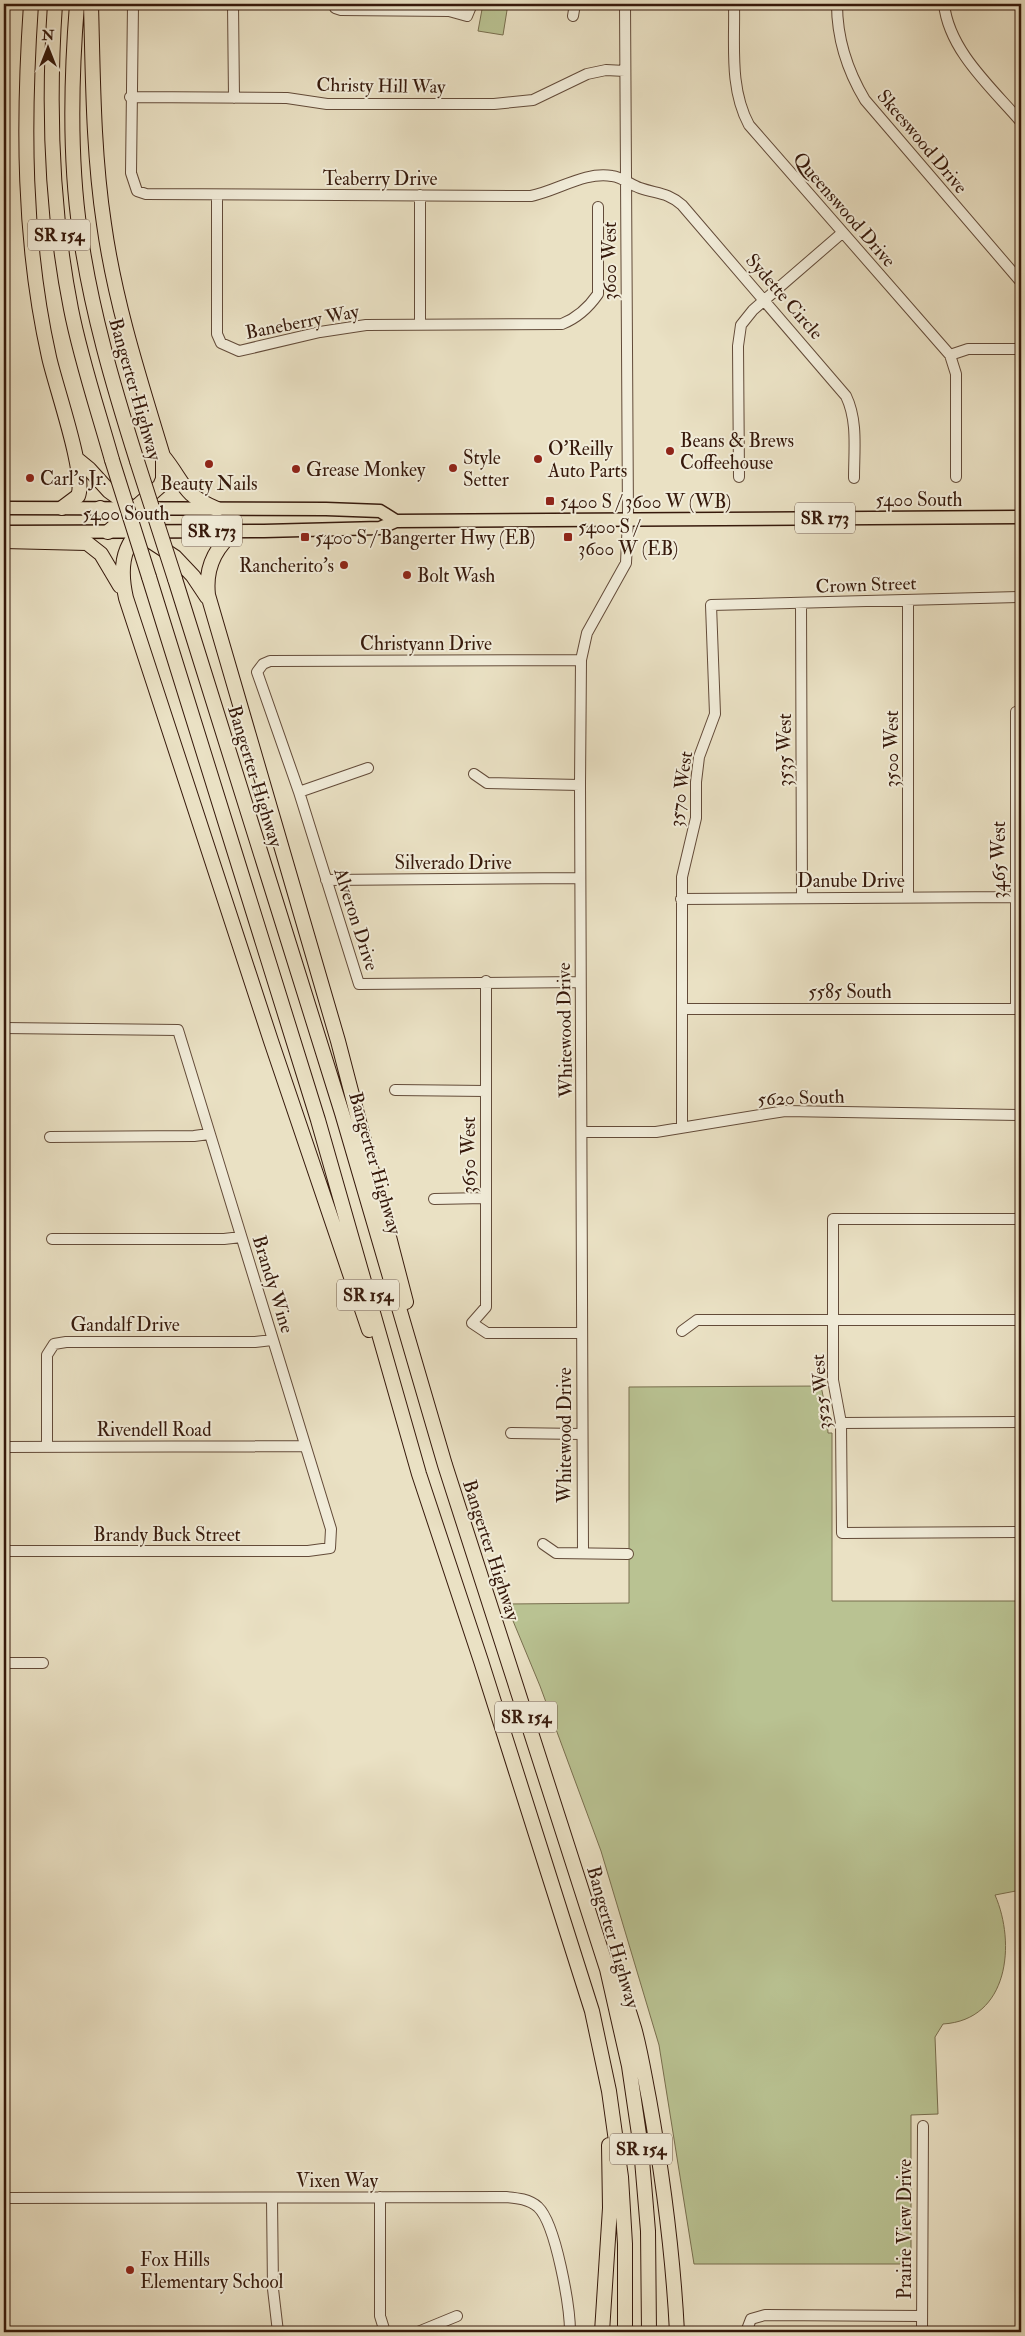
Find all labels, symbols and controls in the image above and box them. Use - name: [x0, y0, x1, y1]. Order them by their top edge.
- north arrow: [22, 22, 72, 72]
- text: N: [41, 27, 55, 44]
- street label: Christy Hill Way: [316, 73, 446, 99]
- street label: Skeeswood Drive: [872, 85, 973, 199]
- street label: Queenswood Drive: [788, 147, 901, 272]
- street label: Teaberry Drive: [323, 167, 437, 191]
- road number: SR 154: [28, 220, 90, 250]
- street label: 3600 West: [598, 222, 622, 300]
- street label: Sydette Circle: [740, 249, 828, 345]
- street label: Baneberry Way: [243, 299, 362, 345]
- street label: Bangerter Highway: [103, 315, 167, 464]
- place label: Beans & Brews Coffeehouse: [680, 429, 794, 475]
- place label: O'Reilly Auto Parts: [547, 437, 627, 483]
- marker: Beans & Brews Coffeehouse: [664, 445, 676, 457]
- place label: Style Setter: [463, 446, 509, 492]
- marker: O'Reilly Auto Parts: [532, 453, 544, 465]
- marker: Beauty Nails: [203, 458, 215, 470]
- place label: Grease Monkey: [306, 458, 426, 482]
- marker: Style Setter: [447, 462, 459, 474]
- marker: Grease Monkey: [290, 463, 302, 475]
- place label: Carl's Jr.: [40, 467, 106, 491]
- marker: Carl's Jr.: [24, 472, 36, 484]
- place label: Beauty Nails: [160, 472, 258, 496]
- street label: 5400 South: [875, 488, 963, 512]
- place label: 5400 S / 3600 W (WB): [560, 490, 731, 514]
- marker: 5400 S / 3600 W (WB): [544, 495, 556, 507]
- street label: 5400 South: [82, 502, 170, 526]
- road number: SR 173: [795, 502, 855, 534]
- place label: 5400 S / 3600 W (EB): [578, 515, 678, 561]
- road number: SR 173: [182, 516, 242, 546]
- place label: 5400 S / Bangerter Hwy (EB): [315, 526, 536, 550]
- marker: 5400 S / Bangerter Hwy (EB): [299, 531, 311, 543]
- marker: 5400 S / 3600 W (EB): [562, 531, 574, 543]
- place label: Rancherito's: [239, 554, 334, 578]
- marker: Rancherito's: [338, 559, 350, 571]
- place label: Bolt Wash: [417, 564, 495, 588]
- marker: Bolt Wash: [401, 569, 413, 581]
- street label: Crown Street: [815, 571, 917, 599]
- street label: Christyann Drive: [360, 632, 492, 656]
- street label: Bangerter Highway: [222, 703, 288, 851]
- street label: 3500 West: [880, 710, 904, 788]
- street label: 3535 West: [773, 713, 797, 787]
- street label: 3570 West: [664, 750, 698, 829]
- street label: 3465 West: [987, 821, 1011, 899]
- street label: Silverado Drive: [394, 851, 512, 875]
- street label: Alveron Drive: [328, 864, 384, 974]
- street label: Danube Drive: [797, 869, 905, 893]
- street label: Whitewood Drive: [552, 962, 578, 1099]
- street label: 5585 South: [808, 980, 892, 1004]
- street label: 5620 South: [757, 1084, 845, 1112]
- street label: Bangerter Highway: [343, 1089, 407, 1238]
- street label: 3650 West: [457, 1116, 481, 1194]
- street label: Brandy Wine: [247, 1233, 299, 1336]
- road number: SR 154: [337, 1280, 399, 1310]
- street label: Gandalf Drive: [70, 1313, 180, 1337]
- street label: 3525 West: [806, 1353, 836, 1431]
- street label: Whitewood Drive: [553, 1367, 577, 1504]
- street label: Rivendell Road: [96, 1418, 212, 1442]
- street label: Bangerter Highway: [457, 1477, 525, 1625]
- street label: Brandy Buck Street: [93, 1523, 241, 1547]
- road number: SR 154: [495, 1701, 557, 1732]
- street label: Bangerter Highway: [581, 1863, 645, 2012]
- road number: SR 154: [610, 2134, 672, 2164]
- street label: Prairie View Drive: [893, 2159, 917, 2299]
- street label: Vixen Way: [296, 2169, 379, 2193]
- place label: Fox Hills Elementary School: [140, 2248, 284, 2294]
- marker: Fox Hills Elementary School: [124, 2264, 136, 2276]

